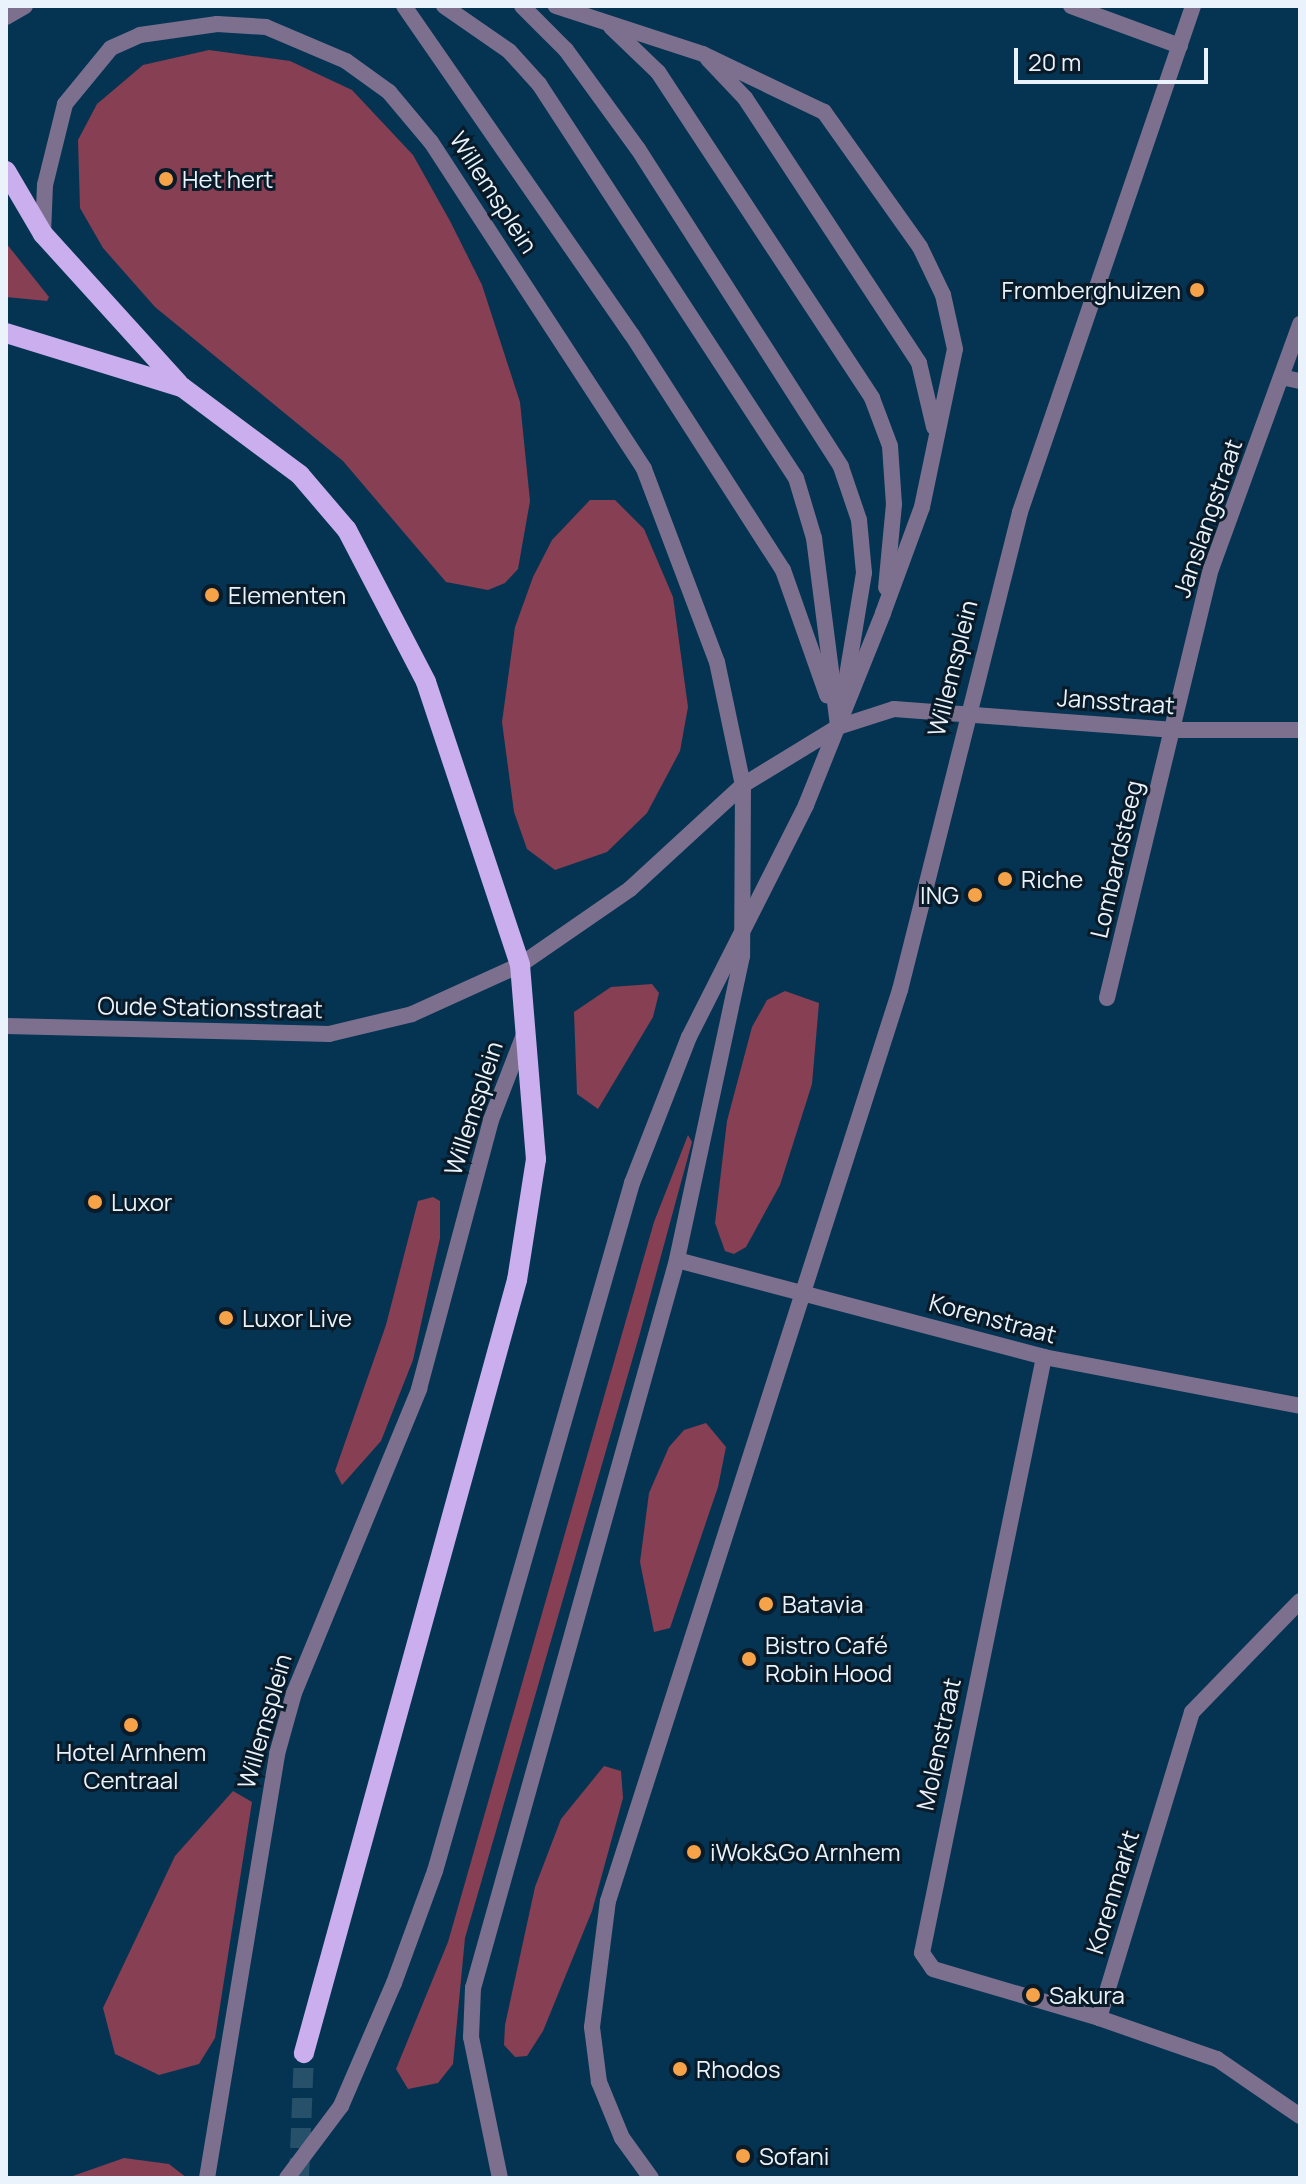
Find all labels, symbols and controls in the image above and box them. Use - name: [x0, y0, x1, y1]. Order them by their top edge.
- scale bar: [1018, 32, 1212, 82]
- text: 20 m: [1028, 45, 1081, 78]
- street label: Willemsplein: [444, 126, 544, 258]
- place label: Het hert: [182, 165, 273, 193]
- marker: Het hert: [157, 170, 175, 188]
- place label: Fromberghuizen: [1002, 276, 1181, 304]
- marker: Fromberghuizen: [1188, 281, 1206, 299]
- street label: Janslangstraat: [1166, 435, 1248, 601]
- place label: Elementen: [228, 581, 346, 609]
- marker: Elementen: [203, 586, 221, 604]
- street label: Willemsplein: [921, 597, 983, 739]
- street label: Jansstraat: [1056, 683, 1176, 719]
- street label: Lombardsteeg: [1084, 777, 1148, 941]
- place label: Riche: [1021, 865, 1083, 893]
- marker: Riche: [996, 870, 1014, 888]
- place label: ING: [920, 881, 959, 909]
- marker: ING: [966, 886, 984, 904]
- street label: Oude Stationsstraat: [97, 991, 323, 1023]
- street label: Willemsplein: [438, 1037, 508, 1179]
- place label: Luxor: [111, 1188, 173, 1216]
- marker: Luxor: [86, 1193, 104, 1211]
- street label: Korenstraat: [926, 1287, 1060, 1349]
- place label: Luxor Live: [242, 1304, 352, 1332]
- marker: Luxor Live: [217, 1309, 235, 1327]
- place label: Batavia: [782, 1590, 864, 1618]
- marker: Batavia: [757, 1595, 775, 1613]
- place label: Bistro Café Robin Hood: [765, 1631, 892, 1687]
- street label: Willemsplein: [231, 1650, 297, 1792]
- marker: Bistro Café Robin Hood: [740, 1650, 758, 1668]
- street label: Molenstraat: [910, 1675, 966, 1813]
- marker: Hotel Arnhem Centraal: [122, 1716, 140, 1734]
- place label: Hotel Arnhem Centraal: [56, 1738, 206, 1794]
- street label: Korenmarkt: [1080, 1827, 1144, 1957]
- place label: iWok&Go Arnhem: [710, 1838, 901, 1866]
- marker: iWok&Go Arnhem: [685, 1843, 703, 1861]
- place label: Sakura: [1049, 1981, 1125, 2009]
- marker: Sakura: [1024, 1986, 1042, 2004]
- place label: Rhodos: [696, 2055, 780, 2083]
- marker: Rhodos: [671, 2060, 689, 2078]
- place label: Sofani: [759, 2142, 829, 2170]
- marker: Sofani: [734, 2147, 752, 2165]

